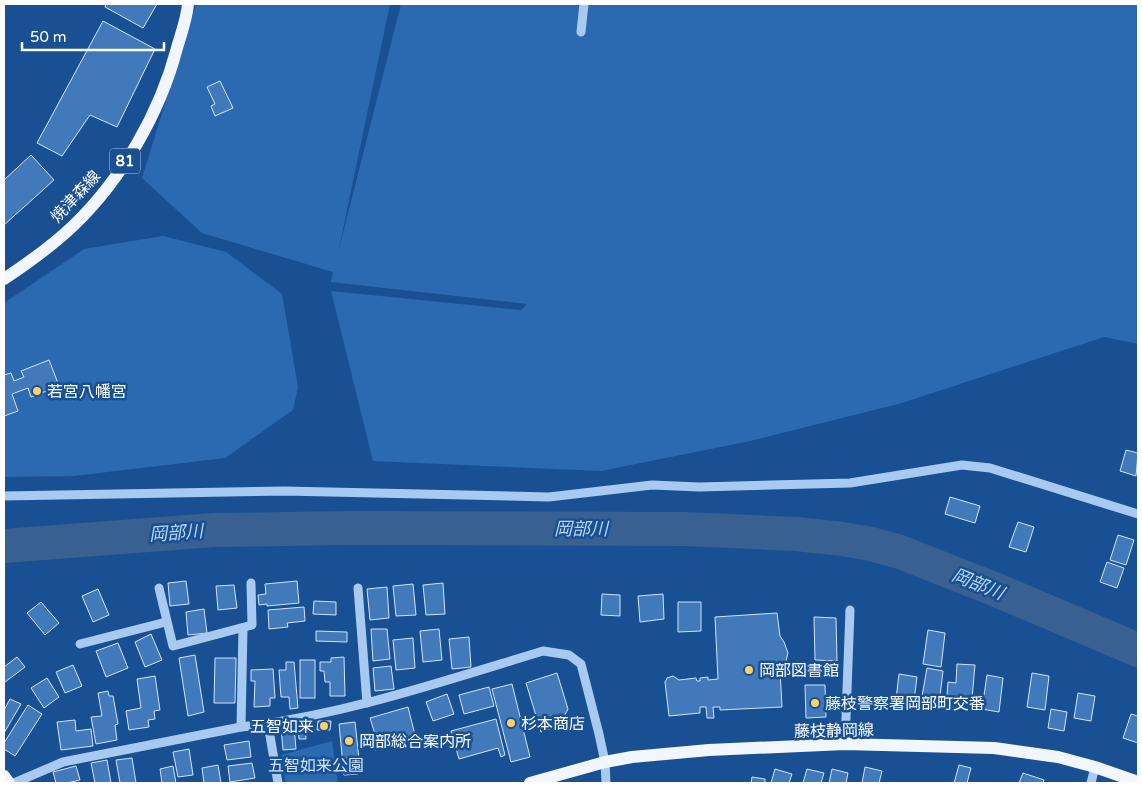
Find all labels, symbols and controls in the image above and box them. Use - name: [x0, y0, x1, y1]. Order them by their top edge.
- scale bar: [22, 20, 165, 52]
- text: 50 m: [30, 28, 67, 46]
- road number: 81: [110, 148, 140, 174]
- street label: 焼津森線: [47, 166, 105, 227]
- place label: 若宮八幡宮: [47, 382, 127, 402]
- marker: 若宮八幡宮: [31, 385, 43, 397]
- water label: 岡部川: [554, 518, 610, 540]
- water label: 岡部川: [148, 520, 206, 546]
- water label: 岡部川: [949, 564, 1009, 605]
- place label: 岡部図書館: [759, 661, 839, 681]
- marker: 岡部図書館: [743, 664, 755, 676]
- place label: 藤枝警察署岡部町交番: [825, 694, 985, 714]
- marker: 藤枝警察署岡部町交番: [809, 697, 821, 709]
- place label: 杉本商店: [521, 714, 585, 734]
- place label: 五智如来: [250, 717, 314, 737]
- marker: 杉本商店: [505, 717, 517, 729]
- marker: 五智如来: [318, 720, 330, 732]
- street label: 藤枝静岡線: [794, 720, 874, 742]
- place label: 岡部総合案内所: [359, 732, 471, 752]
- marker: 岡部総合案内所: [343, 735, 355, 747]
- park label: 五智如来公園: [268, 756, 364, 776]

